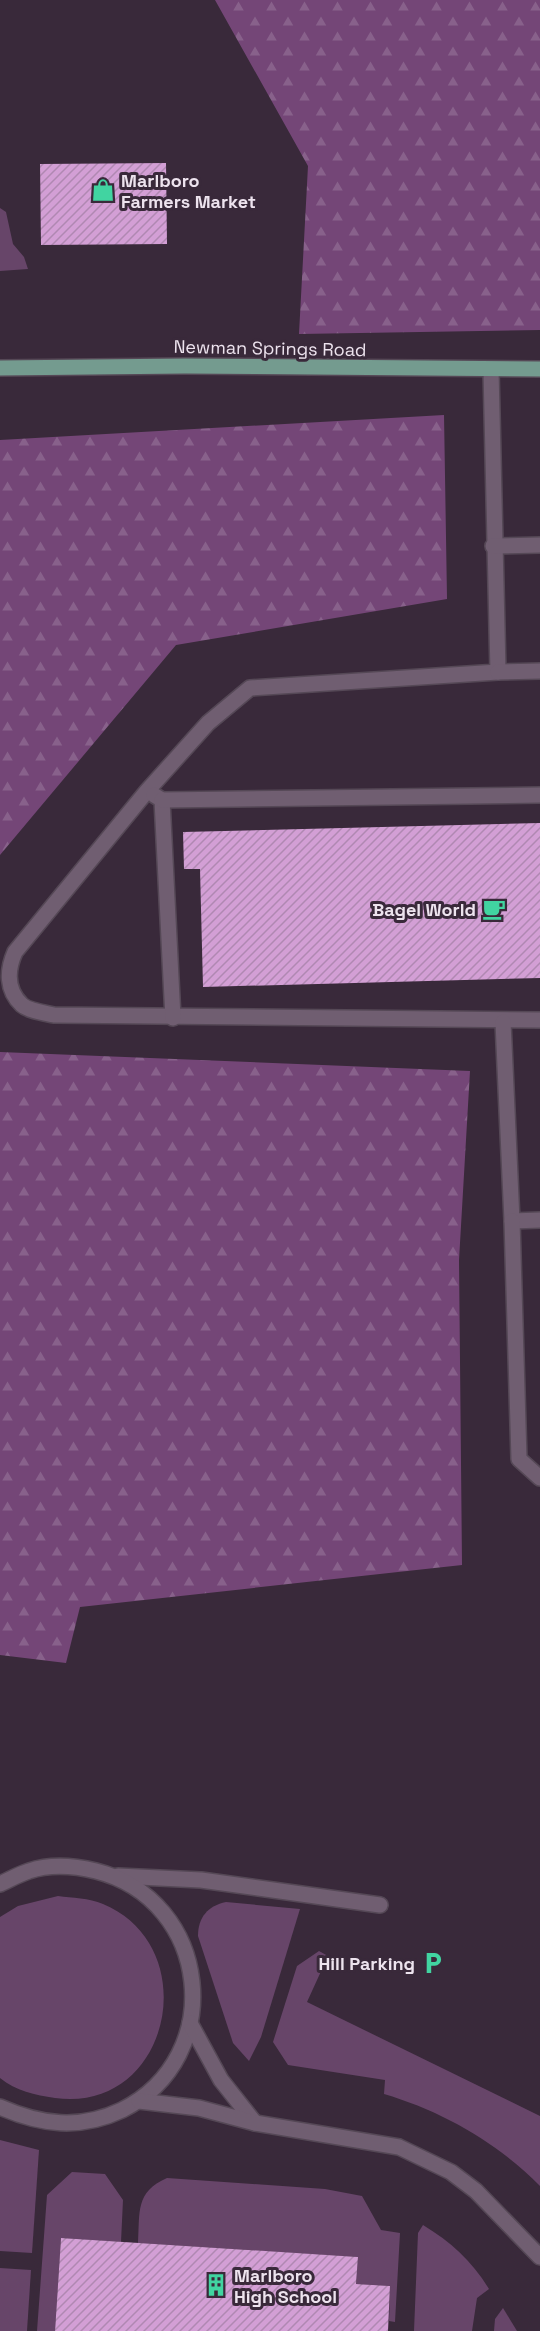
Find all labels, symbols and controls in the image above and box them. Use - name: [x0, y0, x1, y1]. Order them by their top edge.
- place label: Marlboro Farmers Market: [121, 169, 256, 213]
- shop icon: Marlboro Farmers Market: [90, 177, 116, 203]
- street label: Newman Springs Road: [173, 335, 367, 361]
- cafe icon: Bagel World: [481, 896, 507, 922]
- place label: Bagel World: [372, 898, 476, 921]
- parking icon: Hill Parking: [420, 1950, 446, 1976]
- place label: Hill Parking: [319, 1952, 415, 1975]
- place label: Marlboro High School: [234, 2264, 337, 2308]
- building icon: Marlboro High School: [203, 2272, 229, 2298]

